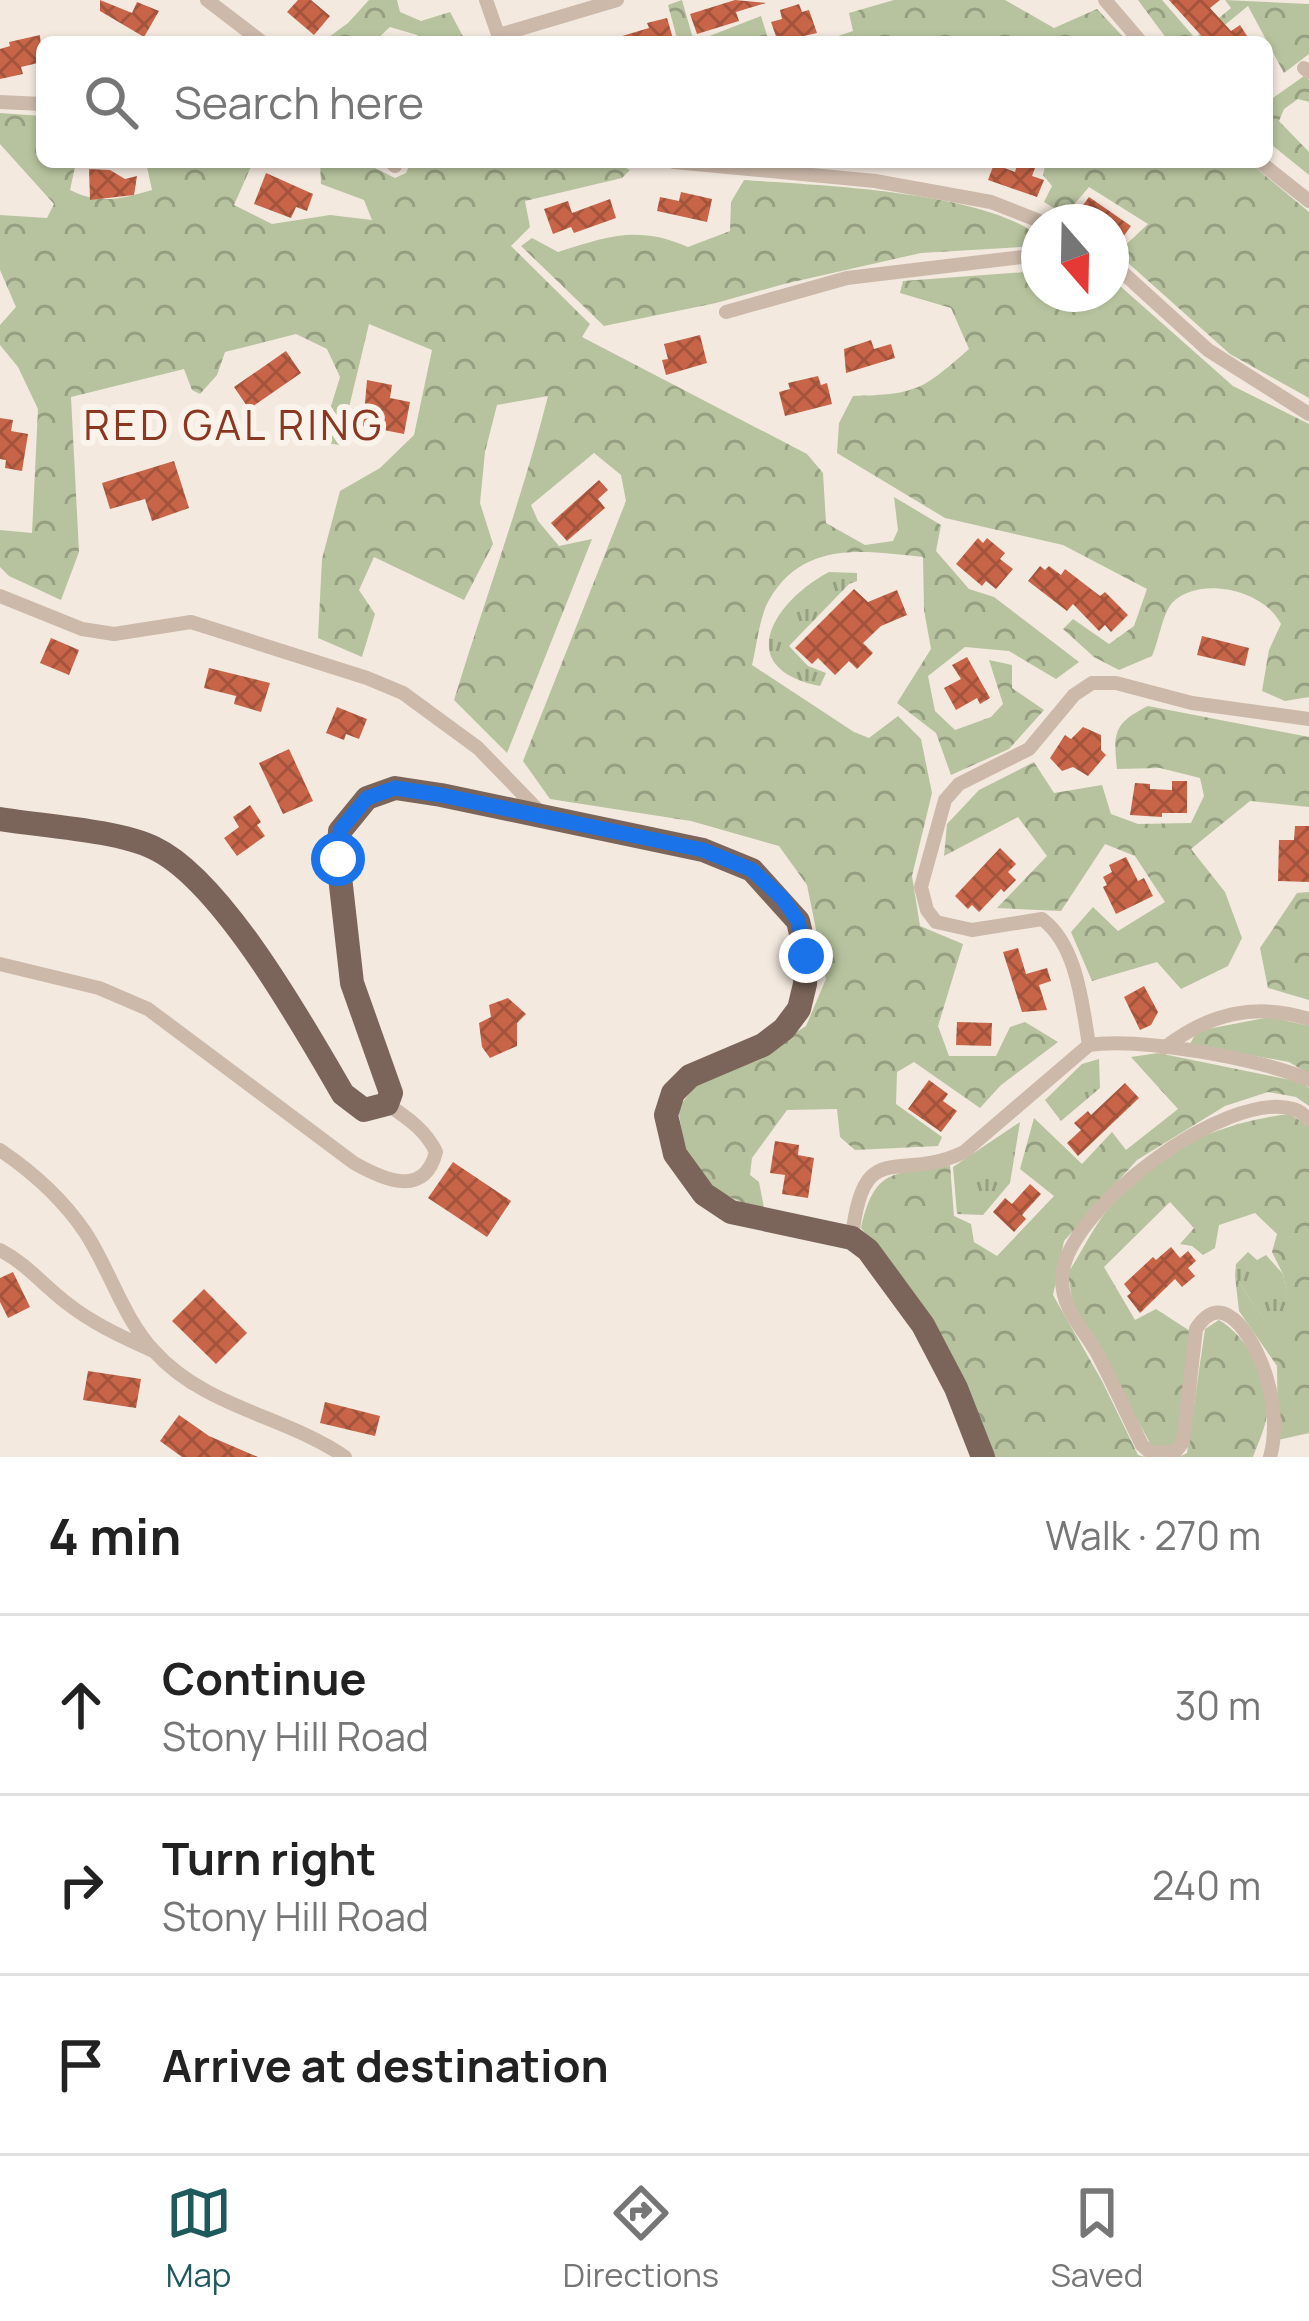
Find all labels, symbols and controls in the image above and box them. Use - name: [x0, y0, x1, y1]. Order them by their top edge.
- search box: [36, 36, 1273, 168]
- icon: search: [78, 69, 144, 135]
- text: Search here: [174, 71, 424, 133]
- north arrow: [1021, 204, 1129, 312]
- district label: RED GAL RING: [84, 395, 384, 453]
- route start: [311, 832, 365, 886]
- route end: [779, 929, 833, 983]
- text: 4 min: [48, 1501, 181, 1570]
- text: Walk · 270 m: [1045, 1508, 1261, 1562]
- text: Continue: [162, 1647, 367, 1709]
- icon: ahead: [48, 1672, 114, 1738]
- text: 30 m: [1175, 1678, 1261, 1732]
- text: Stony Hill Road: [162, 1709, 429, 1763]
- text: Turn right: [162, 1827, 376, 1889]
- icon: right: [48, 1852, 114, 1918]
- text: 240 m: [1152, 1858, 1261, 1912]
- text: Stony Hill Road: [162, 1889, 429, 1943]
- icon: arrive: [48, 2032, 114, 2098]
- text: Arrive at destination: [162, 2034, 609, 2096]
- tab: Map: [166, 2180, 232, 2297]
- tab: Directions: [563, 2180, 719, 2297]
- tab: Saved: [1050, 2180, 1143, 2297]

